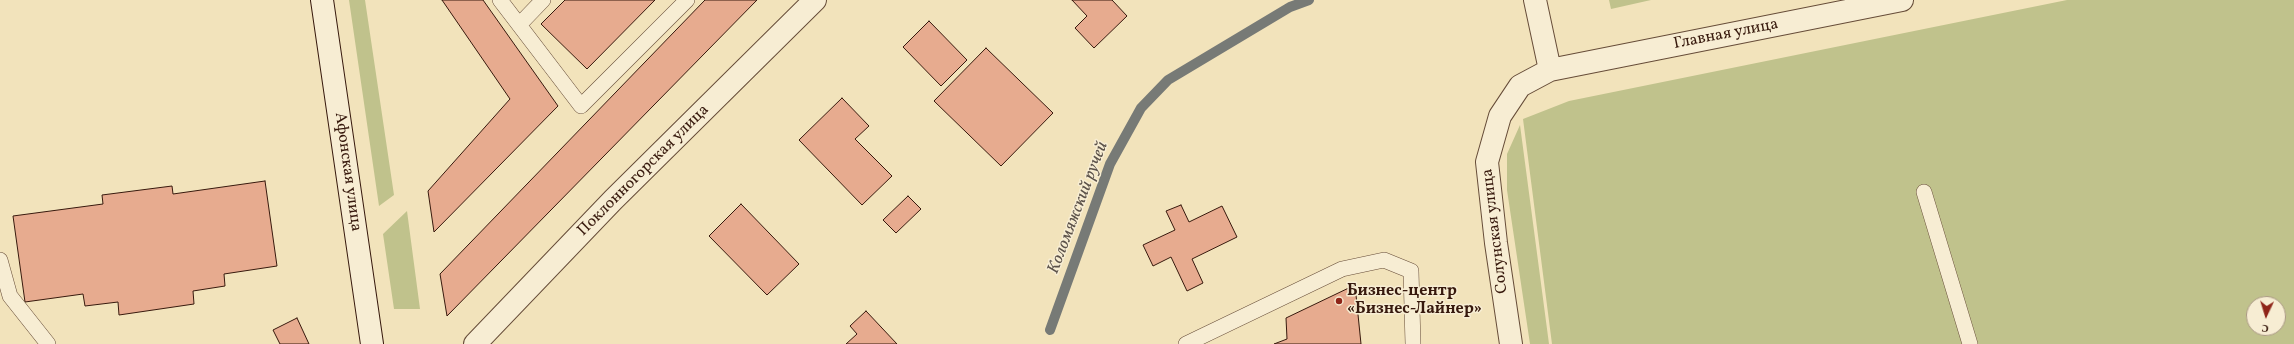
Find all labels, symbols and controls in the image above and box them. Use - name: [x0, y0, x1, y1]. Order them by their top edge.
- street label: Главная улица: [1672, 15, 1780, 55]
- street label: Поклонногорская улица: [574, 101, 714, 241]
- street label: Афонская улица: [329, 111, 365, 233]
- water label: Коломяжский ручей: [1044, 139, 1114, 277]
- street label: Солунская улица: [1479, 167, 1513, 295]
- place label: Бизнес-центр «Бизнес-Лайнер»: [1347, 282, 1482, 320]
- marker: Бизнес-центр «Бизнес-Лайнер»: [1334, 296, 1344, 306]
- north arrow: [2246, 296, 2286, 336]
- text: С: [2261, 320, 2269, 335]

